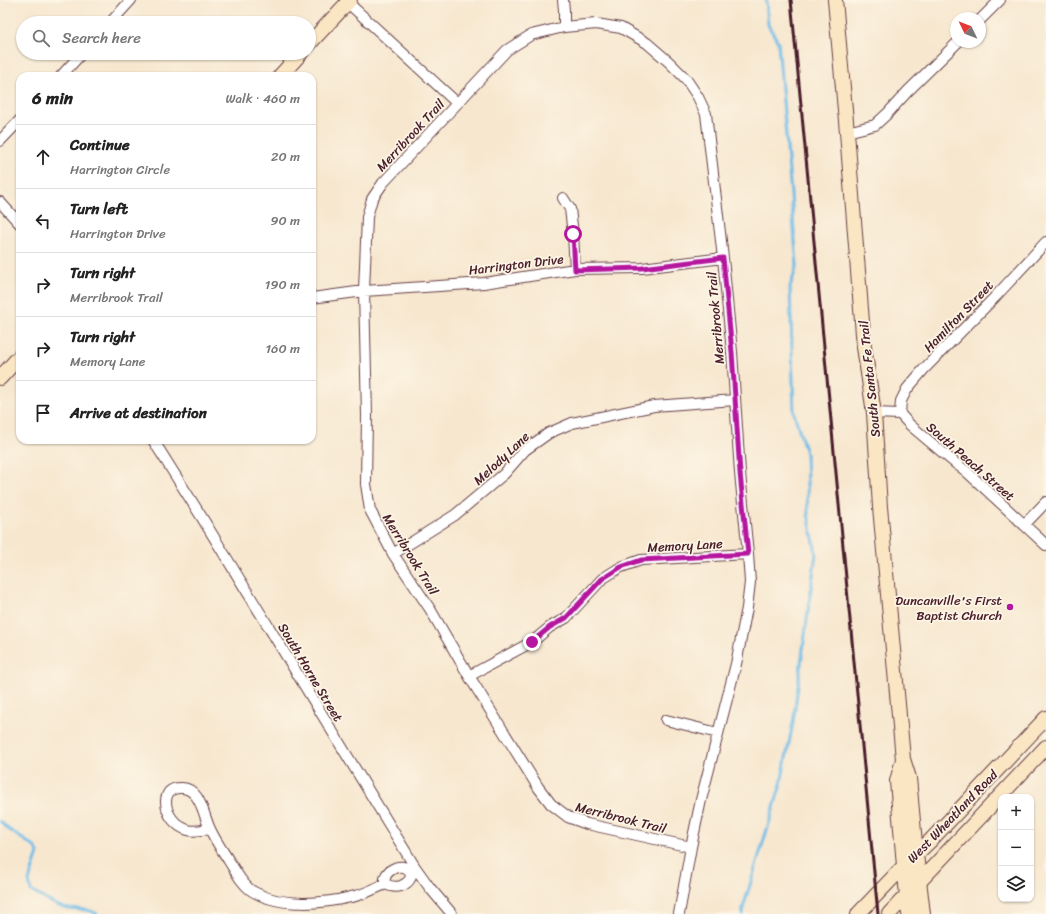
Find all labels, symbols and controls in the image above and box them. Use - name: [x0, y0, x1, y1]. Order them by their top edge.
- north arrow: [950, 12, 986, 48]
- search box: [16, 16, 316, 60]
- text: Search here: [62, 25, 141, 51]
- icon: search: [30, 27, 52, 49]
- text: 6 min: [32, 83, 73, 113]
- text: Walk · 460 m: [226, 87, 300, 110]
- street label: Merribrook Trail: [370, 93, 451, 177]
- text: Continue: [70, 132, 130, 158]
- text: 20 m: [271, 145, 300, 168]
- icon: ahead: [32, 146, 54, 168]
- text: Harrington Circle: [70, 158, 170, 181]
- text: Turn left: [70, 196, 128, 222]
- text: 90 m: [270, 209, 300, 232]
- icon: left: [32, 210, 54, 232]
- text: Harrington Drive: [70, 222, 166, 245]
- route start: [564, 225, 582, 243]
- street label: Harrington Drive: [467, 247, 565, 282]
- text: Turn right: [70, 260, 135, 286]
- street label: Merribrook Trail: [700, 270, 731, 365]
- text: 190 m: [265, 273, 300, 296]
- icon: right: [32, 274, 54, 296]
- street label: Hamilton Street: [918, 275, 999, 358]
- text: Merribrook Trail: [70, 286, 163, 309]
- street label: South Santa Fe Trail: [852, 319, 887, 438]
- text: Turn right: [70, 324, 135, 350]
- text: 160 m: [265, 337, 300, 360]
- icon: right: [32, 338, 54, 360]
- text: Memory Lane: [70, 350, 145, 373]
- text: Arrive at destination: [70, 400, 207, 426]
- icon: arrive: [32, 402, 54, 424]
- street label: South Peach Street: [921, 416, 1021, 507]
- street label: Melody Lane: [468, 426, 535, 491]
- street label: Merribrook Trail: [376, 509, 445, 600]
- street label: Memory Lane: [647, 532, 724, 559]
- place label: Duncanville's First Baptist Church: [895, 589, 1002, 627]
- marker: Duncanville's First Baptist Church: [1005, 602, 1015, 612]
- street label: South Horne Street: [272, 618, 349, 727]
- route end: [523, 633, 541, 651]
- street label: West Wheatland Road: [901, 763, 1004, 869]
- map controls: [998, 794, 1034, 902]
- button: +: [998, 794, 1034, 830]
- street label: Merribrook Trail: [573, 795, 669, 840]
- button: −: [998, 830, 1034, 866]
- button: layers: [998, 866, 1034, 902]

